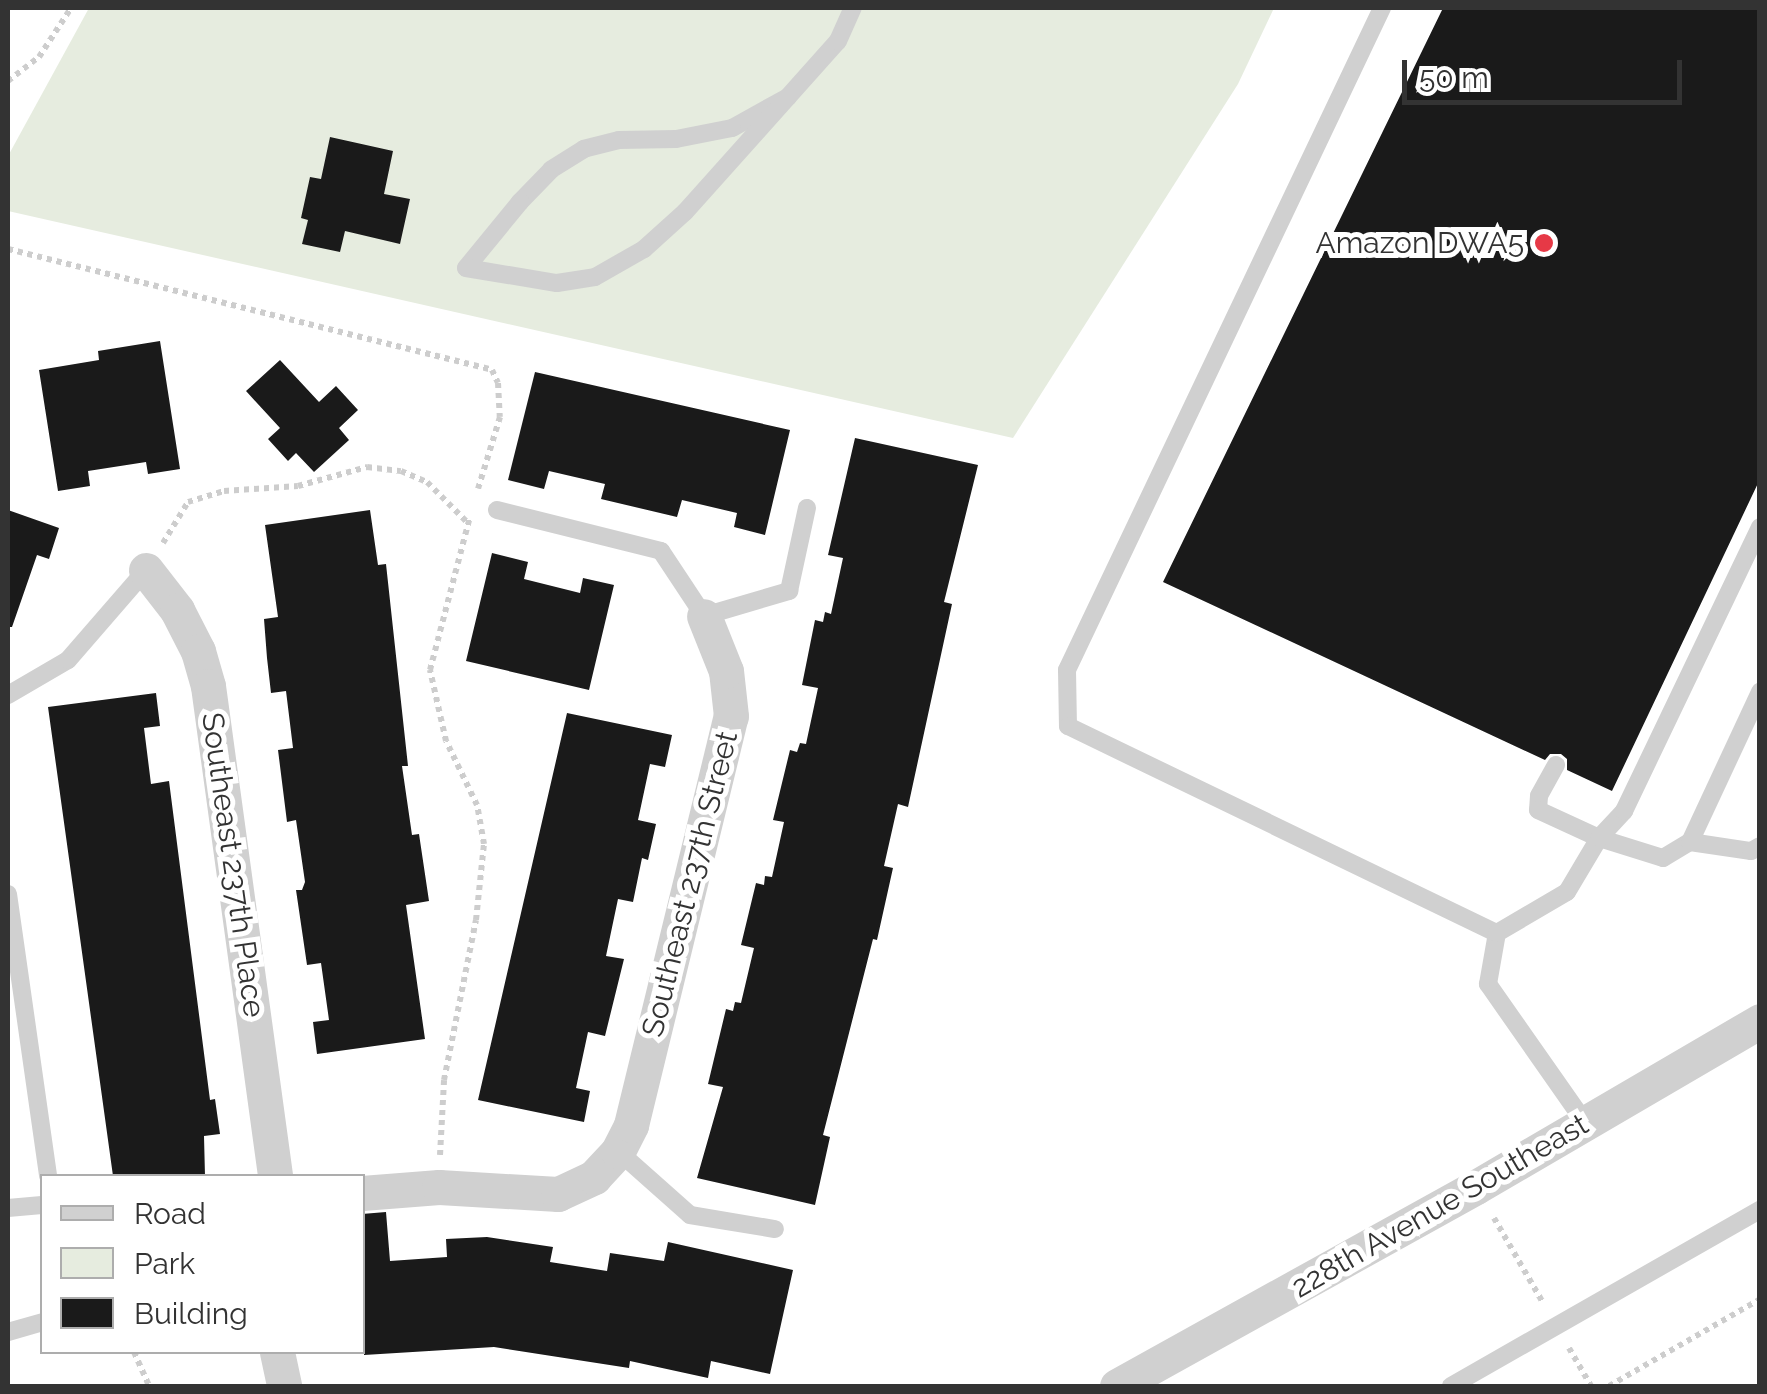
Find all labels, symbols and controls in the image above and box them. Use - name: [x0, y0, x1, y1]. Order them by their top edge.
- scale bar: [1407, 40, 1687, 102]
- text: 50 m: [1419, 60, 1489, 95]
- place label: Amazon DWA5: [1315, 225, 1524, 261]
- marker: Amazon DWA5: [1533, 232, 1555, 254]
- street label: Southeast 237th Place: [194, 710, 272, 1020]
- street label: Southeast 237th Street: [635, 728, 745, 1040]
- street label: 228th Avenue Southeast: [1285, 1106, 1595, 1306]
- legend: [40, 1174, 365, 1354]
- text: Road: [134, 1196, 206, 1231]
- text: Park: [134, 1246, 195, 1281]
- text: Building: [134, 1296, 248, 1331]

